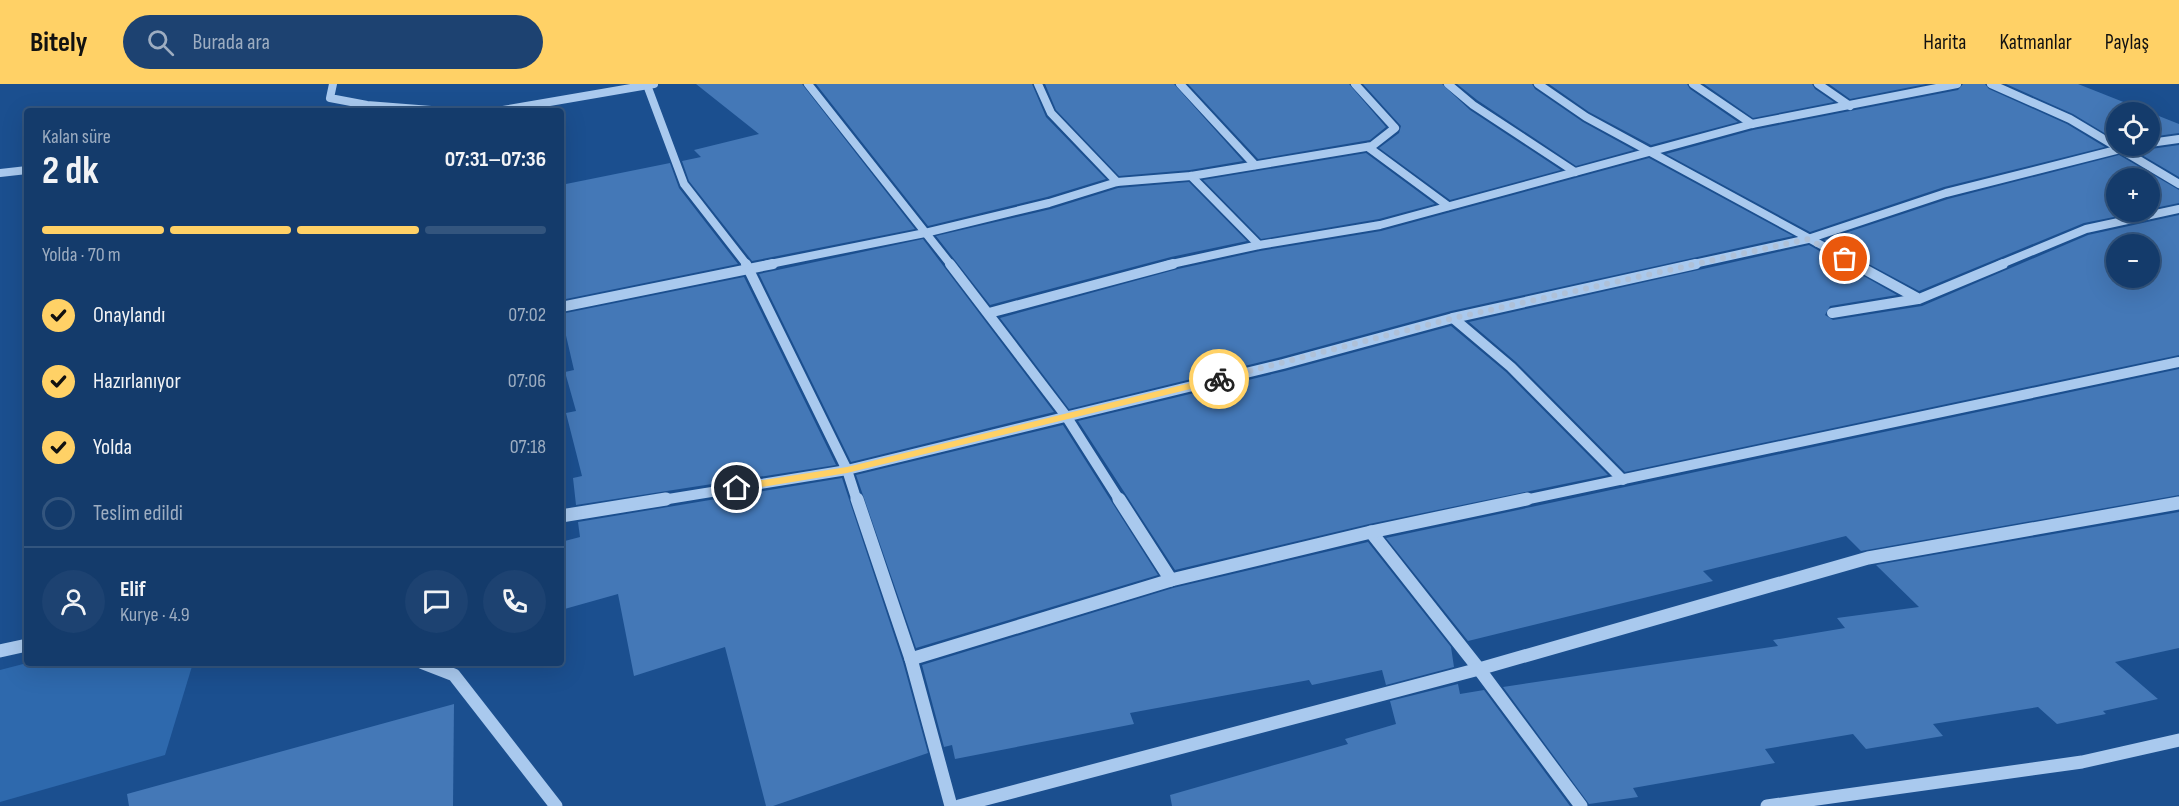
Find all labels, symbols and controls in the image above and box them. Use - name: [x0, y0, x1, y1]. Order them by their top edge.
- search box: [123, 15, 543, 69]
- text: Bitely: [30, 26, 87, 59]
- icon: search: [144, 26, 177, 59]
- text: Burada ara: [192, 29, 270, 56]
- text: Harita: [1923, 30, 1966, 55]
- text: Katmanlar: [1999, 30, 2072, 55]
- text: Paylaş: [2105, 30, 2149, 55]
- map controls: [2106, 102, 2160, 288]
- button: locate: [2106, 102, 2160, 156]
- text: Kalan süre: [42, 125, 111, 149]
- text: 07:31–07:36: [445, 146, 546, 173]
- text: 2 dk: [42, 148, 99, 195]
- button: +: [2106, 168, 2160, 222]
- pin: [1819, 233, 1870, 284]
- button: −: [2106, 234, 2160, 288]
- icon: bag: [1828, 242, 1861, 275]
- text: Yolda · 70 m: [42, 243, 121, 267]
- icon: check: [42, 299, 75, 332]
- text: Onaylandı: [93, 302, 165, 329]
- text: 07:02: [508, 303, 546, 327]
- courier: [1189, 349, 1249, 409]
- icon: bike: [1203, 363, 1236, 396]
- icon: check: [42, 365, 75, 398]
- text: Hazırlanıyor: [93, 368, 181, 395]
- text: 07:06: [508, 369, 546, 393]
- icon: check: [42, 431, 75, 464]
- text: Yolda: [93, 434, 132, 461]
- text: 07:18: [510, 435, 546, 459]
- pin: [711, 462, 762, 513]
- icon: home: [720, 471, 753, 504]
- text: Teslim edildi: [93, 500, 183, 527]
- button: person: [42, 570, 105, 633]
- button: chat: [405, 570, 468, 633]
- button: phone: [483, 570, 546, 633]
- text: Elif: [120, 576, 146, 603]
- text: Kurye · 4.9: [120, 603, 190, 627]

